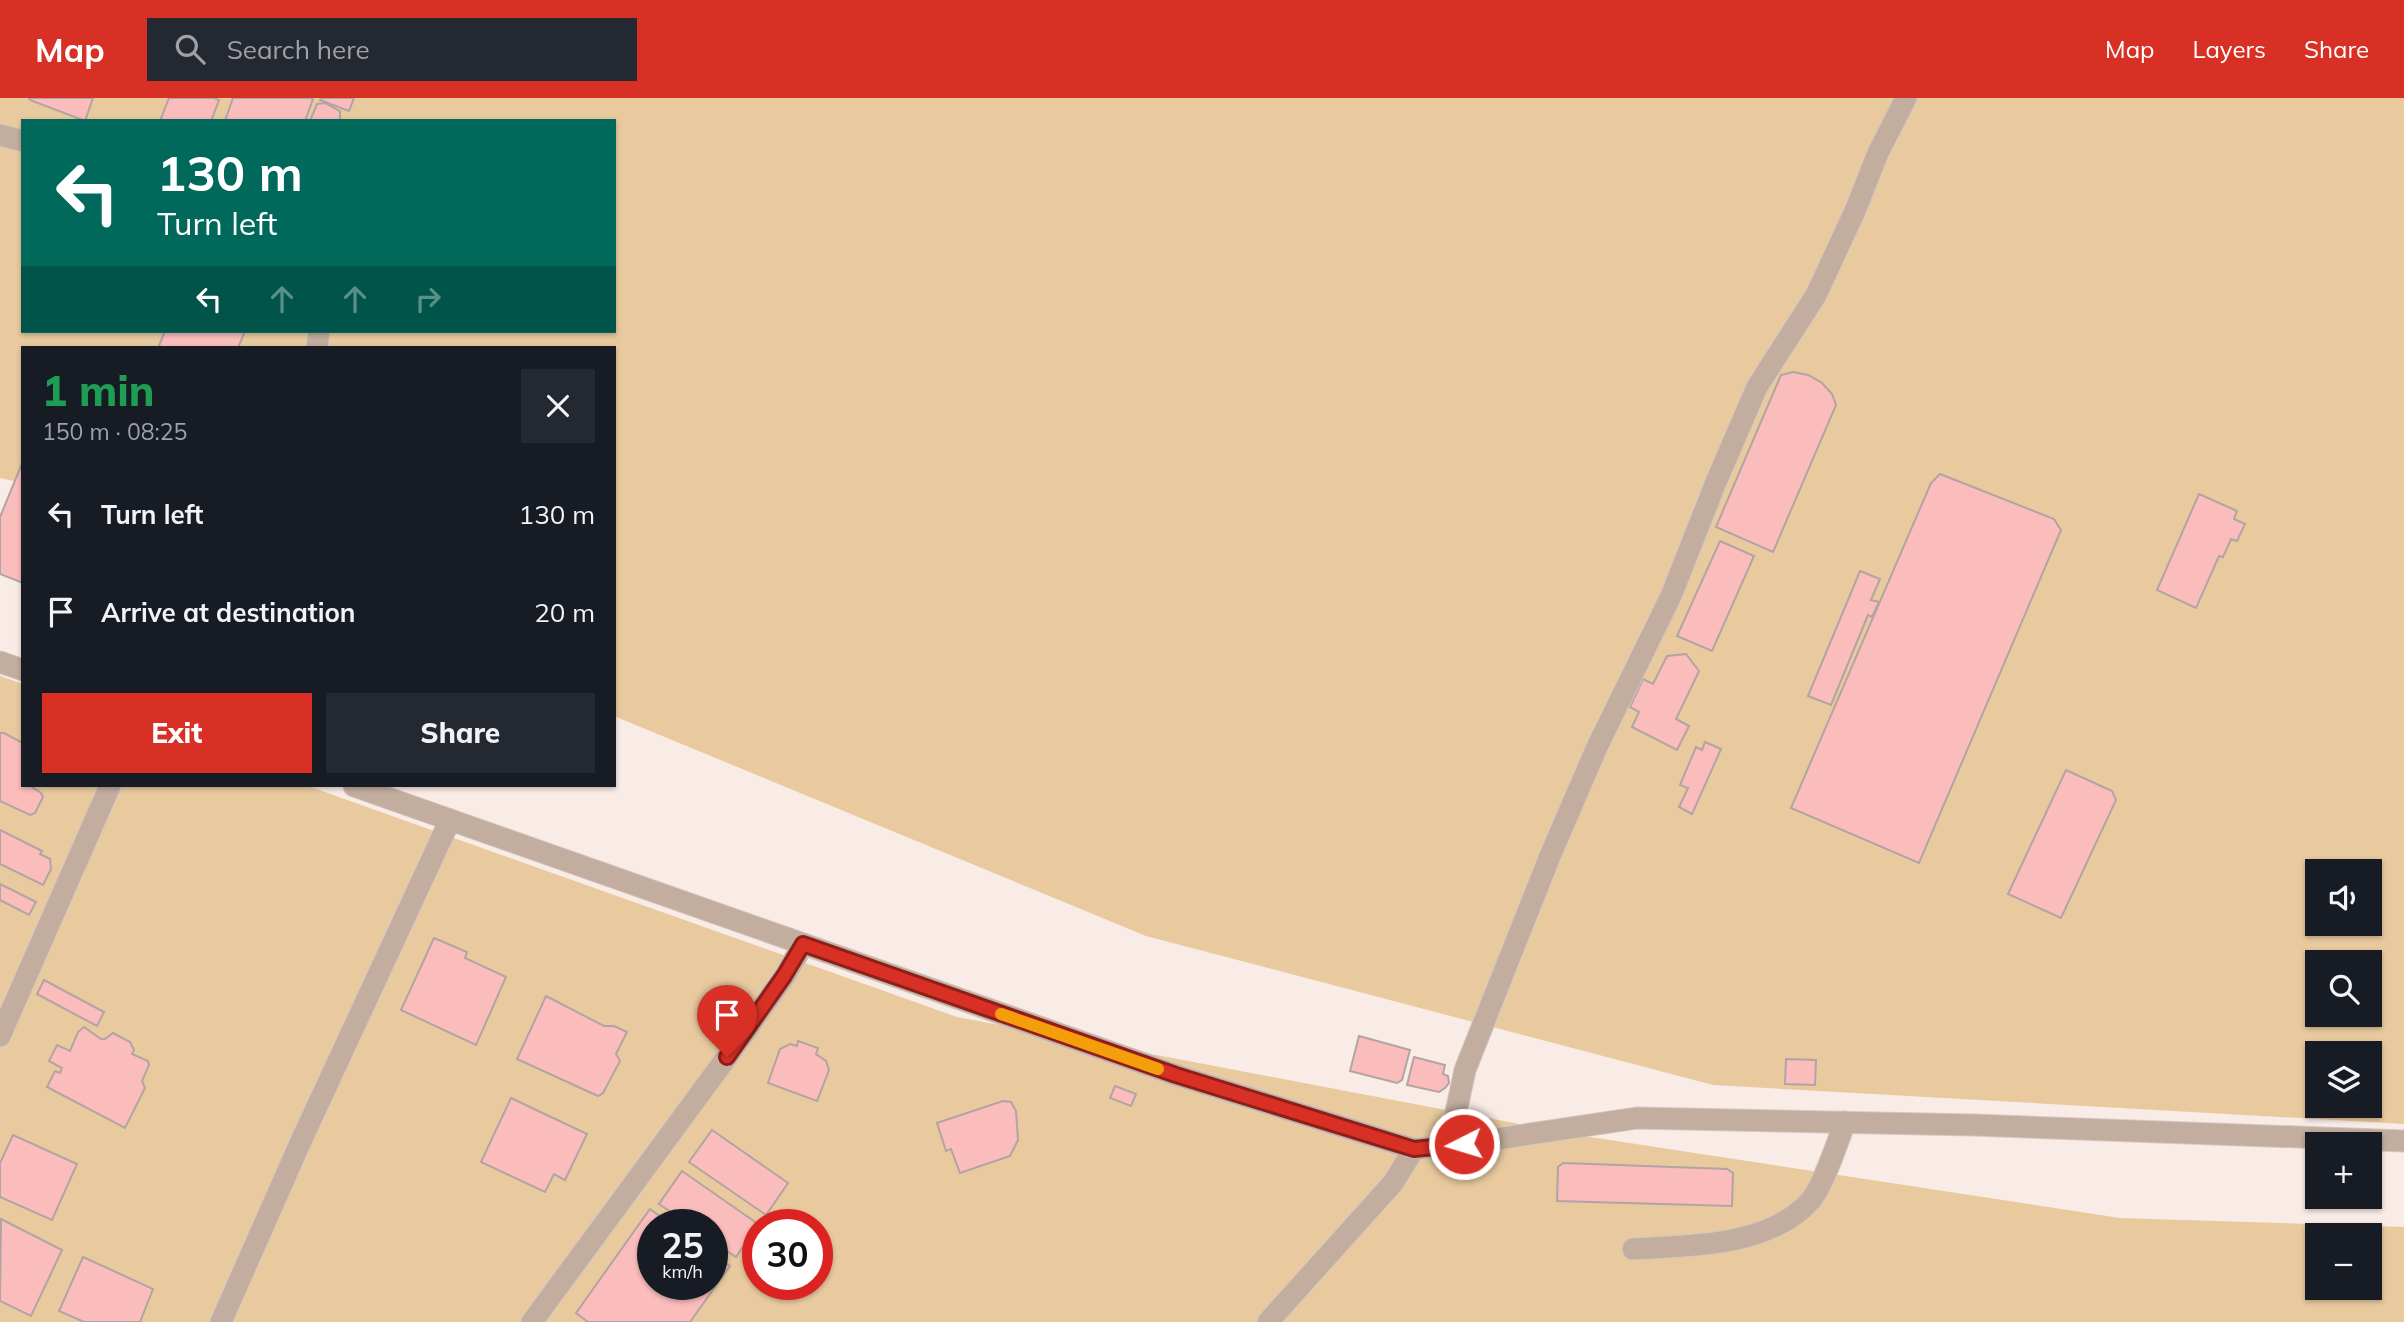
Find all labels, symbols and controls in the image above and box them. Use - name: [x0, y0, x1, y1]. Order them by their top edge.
- search box: [147, 18, 637, 81]
- text: Map: [35, 29, 105, 70]
- icon: search: [171, 30, 209, 68]
- text: Search here: [227, 33, 370, 66]
- text: Map: [2105, 34, 2154, 64]
- text: Layers: [2192, 34, 2266, 64]
- text: Share: [2304, 34, 2369, 64]
- text: 130 m: [157, 142, 303, 203]
- icon: left: [42, 147, 133, 238]
- text: Turn left: [157, 203, 277, 243]
- icon: left: [190, 280, 228, 318]
- icon: ahead: [263, 280, 301, 318]
- icon: ahead: [336, 280, 374, 318]
- icon: right: [409, 280, 447, 318]
- text: 1 min: [42, 364, 155, 417]
- button: close: [521, 369, 595, 443]
- text: 150 m · 08:25: [42, 417, 187, 446]
- icon: left: [42, 495, 80, 533]
- text: Turn left: [101, 498, 203, 531]
- text: 130 m: [519, 498, 595, 531]
- icon: arrive: [42, 593, 80, 631]
- text: Arrive at destination: [101, 596, 356, 629]
- text: 20 m: [534, 596, 595, 629]
- button: Exit: [42, 693, 312, 773]
- button: Share: [326, 693, 595, 773]
- map controls: [2305, 859, 2382, 1300]
- button: sound: [2305, 859, 2382, 936]
- button: search: [2305, 950, 2382, 1027]
- pin: [697, 985, 757, 1057]
- icon: arrive: [708, 996, 746, 1034]
- button: layers: [2305, 1041, 2382, 1118]
- position arrow: [1427, 1107, 1501, 1181]
- button: +: [2305, 1132, 2382, 1209]
- speed limit sign: 30: [742, 1209, 833, 1300]
- text: 25: [661, 1223, 704, 1267]
- button: −: [2305, 1223, 2382, 1300]
- text: km/h: [662, 1260, 703, 1283]

